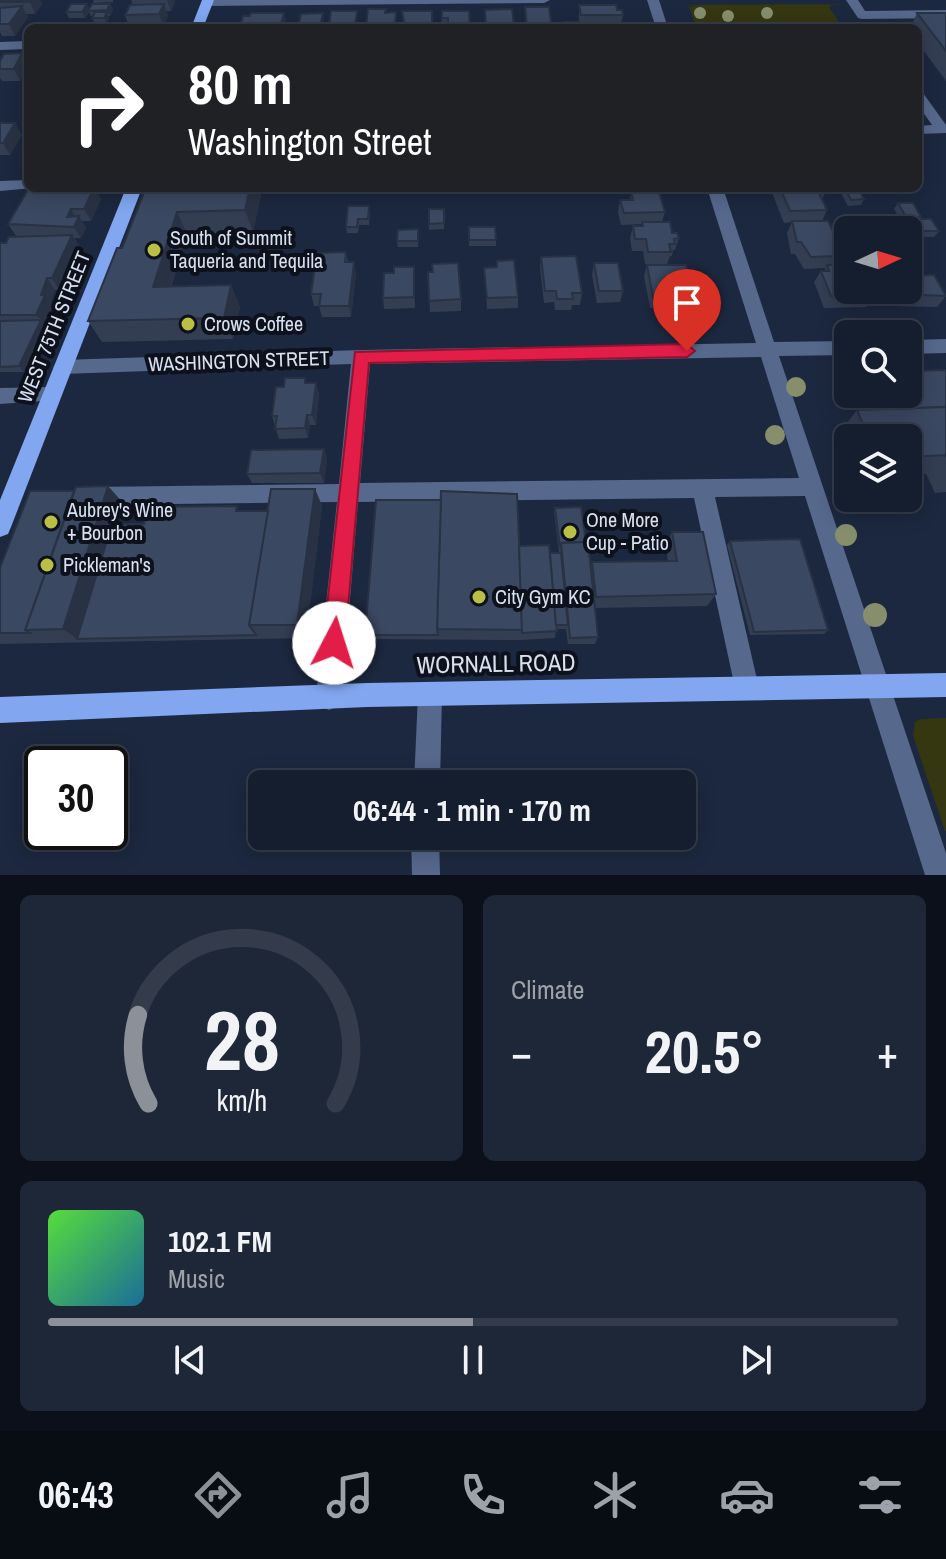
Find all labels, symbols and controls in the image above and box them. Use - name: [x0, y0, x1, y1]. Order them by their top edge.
- text: 80 m: [188, 46, 293, 121]
- icon: right: [56, 56, 160, 160]
- text: Washington Street: [188, 118, 431, 166]
- north arrow: [834, 216, 922, 304]
- map controls: [834, 216, 922, 512]
- place label: South of Summit Taqueria and Tequila: [170, 224, 323, 274]
- marker: South of Summit Taqueria and Tequila: [145, 241, 163, 259]
- street label: WEST 75TH STREET: [11, 247, 96, 407]
- pin: [653, 269, 721, 351]
- icon: arrive: [665, 281, 709, 325]
- place label: Crows Coffee: [204, 310, 303, 337]
- marker: Crows Coffee: [179, 315, 197, 333]
- button: search: [834, 320, 922, 408]
- street label: WASHINGTON STREET: [148, 344, 330, 377]
- button: layers: [834, 424, 922, 512]
- place label: Aubrey's Wine + Bourbon: [66, 496, 173, 546]
- place label: One More Cup - Patio: [586, 506, 669, 556]
- marker: Aubrey's Wine + Bourbon: [42, 513, 60, 531]
- marker: One More Cup - Patio: [561, 523, 579, 541]
- place label: Pickleman's: [63, 551, 151, 578]
- marker: Pickleman's: [38, 556, 56, 574]
- place label: City Gym KC: [495, 583, 591, 610]
- marker: City Gym KC: [470, 588, 488, 606]
- position arrow: [292, 601, 376, 685]
- street label: WORNALL ROAD: [416, 646, 576, 680]
- speed limit sign: 30: [24, 746, 128, 850]
- text: 06:44 · 1 min · 170 m: [353, 790, 591, 830]
- text: Climate: [511, 972, 584, 1007]
- text: 28: [204, 984, 279, 1096]
- text: 20.5°: [645, 1011, 764, 1092]
- text: −: [511, 1022, 532, 1082]
- text: +: [877, 1022, 898, 1082]
- text: km/h: [216, 1081, 267, 1120]
- text: 102.1 FM: [168, 1221, 272, 1261]
- text: Music: [168, 1261, 225, 1296]
- icon: previous: [168, 1338, 212, 1382]
- icon: pause: [451, 1338, 495, 1382]
- icon: next: [734, 1338, 778, 1382]
- icon: directions: [190, 1467, 246, 1523]
- icon: music: [322, 1467, 378, 1523]
- icon: phone: [455, 1467, 511, 1523]
- icon: climate: [587, 1467, 643, 1523]
- icon: car: [719, 1467, 775, 1523]
- icon: filters: [852, 1467, 908, 1523]
- text: 06:43: [38, 1471, 114, 1519]

